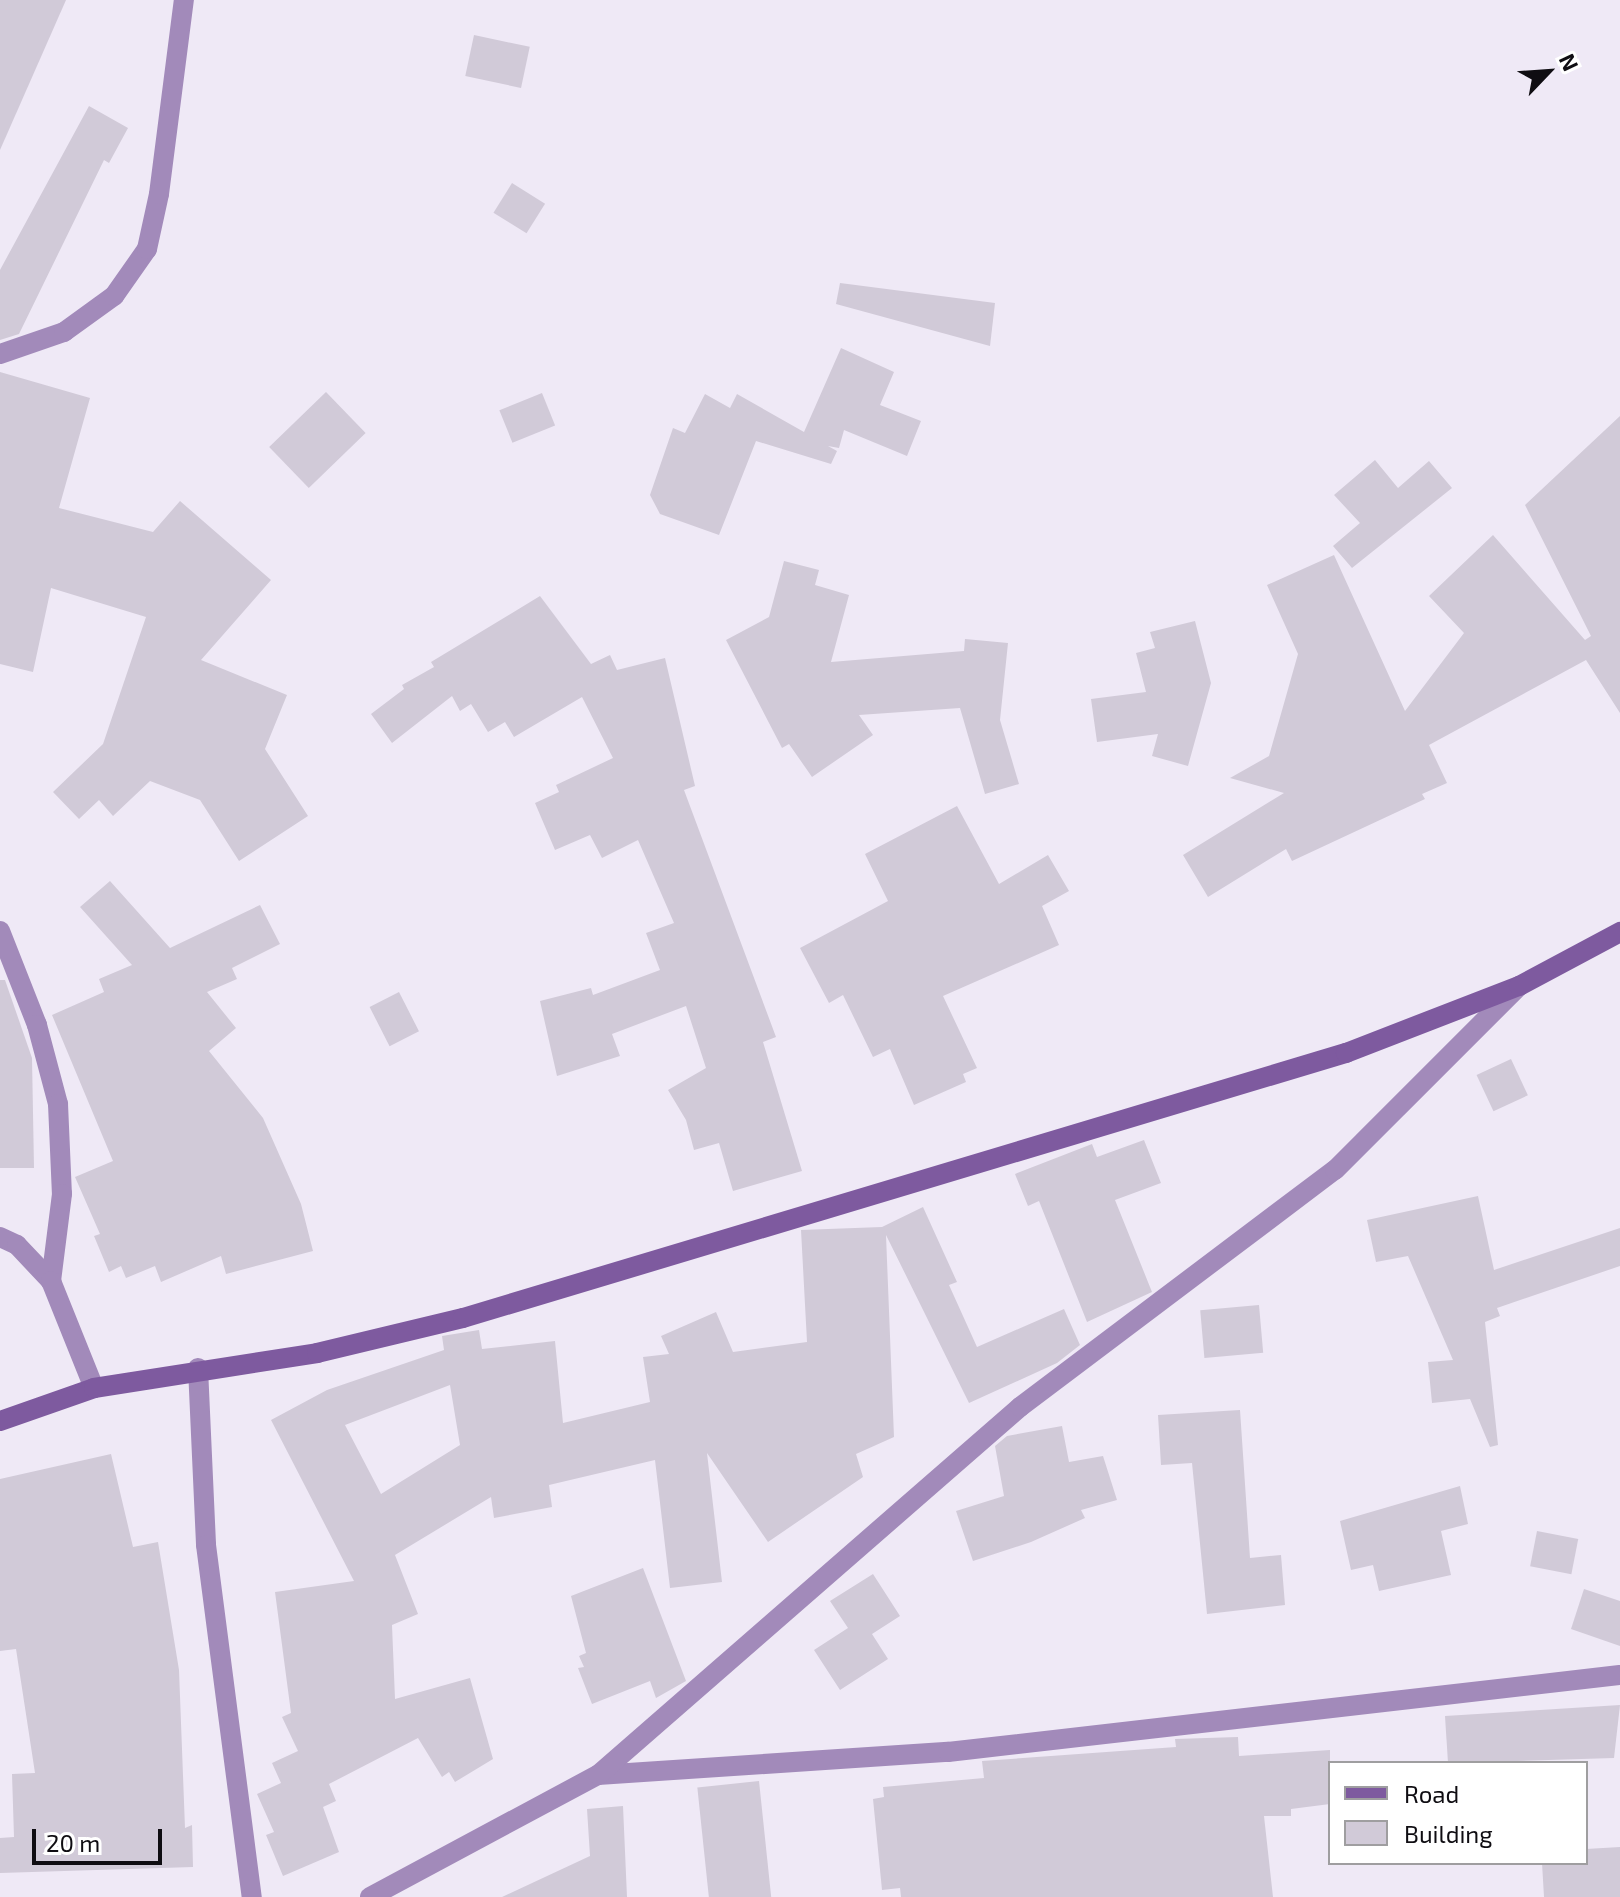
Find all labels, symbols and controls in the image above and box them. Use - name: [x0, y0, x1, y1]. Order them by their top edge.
- north arrow: [1508, 32, 1588, 112]
- text: N: [1555, 49, 1585, 75]
- legend: [1328, 1761, 1588, 1865]
- text: Road: [1404, 1779, 1459, 1808]
- scale bar: [36, 1813, 166, 1863]
- text: Building: [1404, 1819, 1493, 1848]
- text: 20 m: [46, 1828, 100, 1857]

